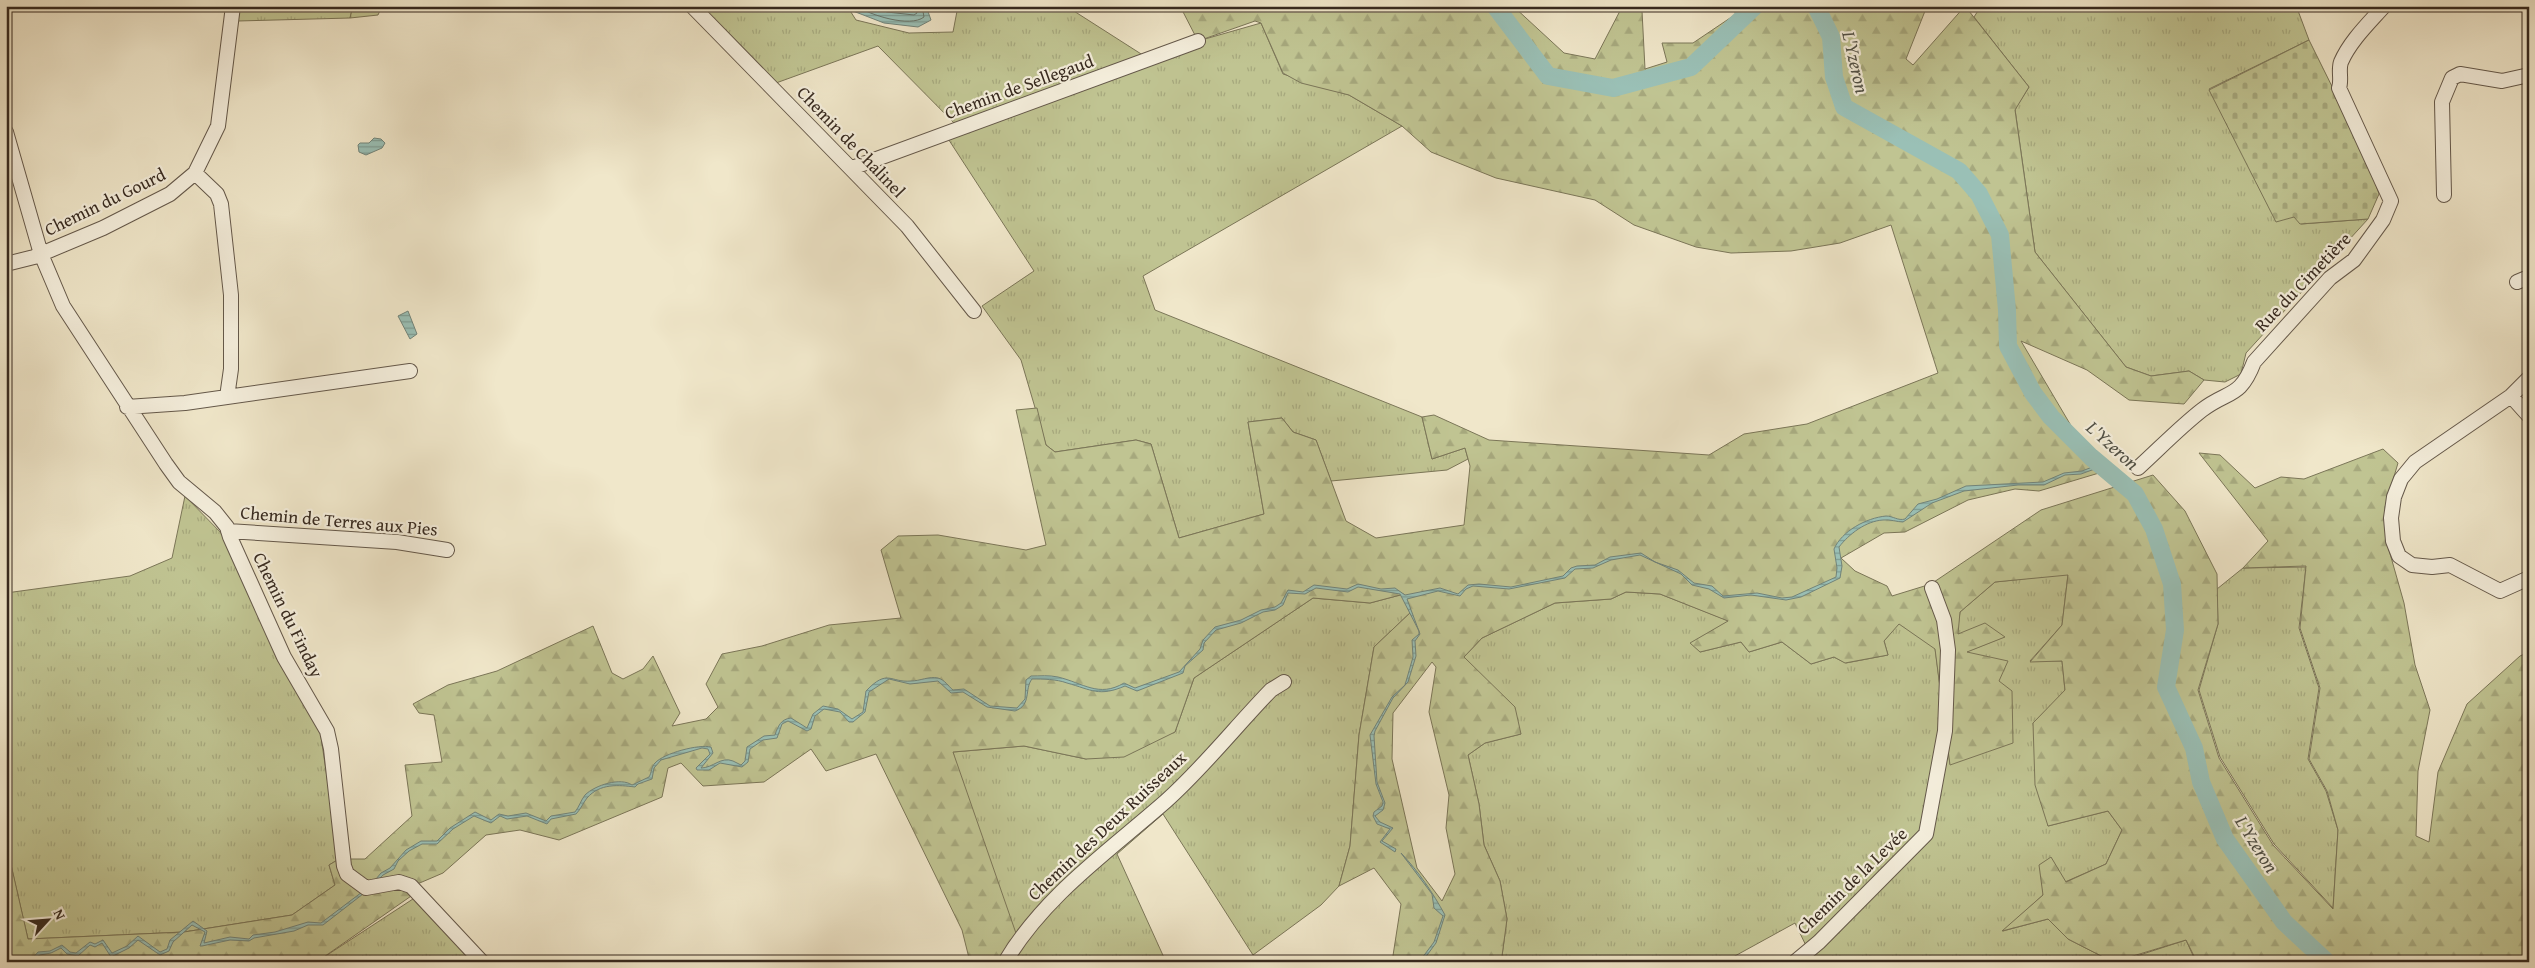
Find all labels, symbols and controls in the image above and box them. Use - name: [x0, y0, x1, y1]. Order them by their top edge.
- water label: L'Yzeron: [1835, 27, 1877, 96]
- street label: Chemin de Sellegaud: [941, 47, 1097, 126]
- street label: Chemin de Chalinel: [791, 80, 912, 204]
- street label: Chemin du Gourd: [40, 160, 170, 243]
- street label: Rue du Cimetière: [2248, 226, 2357, 338]
- water label: L'Yzeron: [2079, 413, 2146, 477]
- street label: Chemin de Terres aux Pies: [239, 498, 439, 543]
- street label: Chemin du Finday: [246, 548, 331, 682]
- street label: Chemin des Deux Ruisseaux: [1021, 744, 1193, 907]
- water label: L'Yzeron: [2228, 809, 2286, 878]
- street label: Chemin de la Levée: [1790, 821, 1913, 941]
- north arrow: [22, 896, 72, 946]
- text: N: [49, 906, 71, 923]

